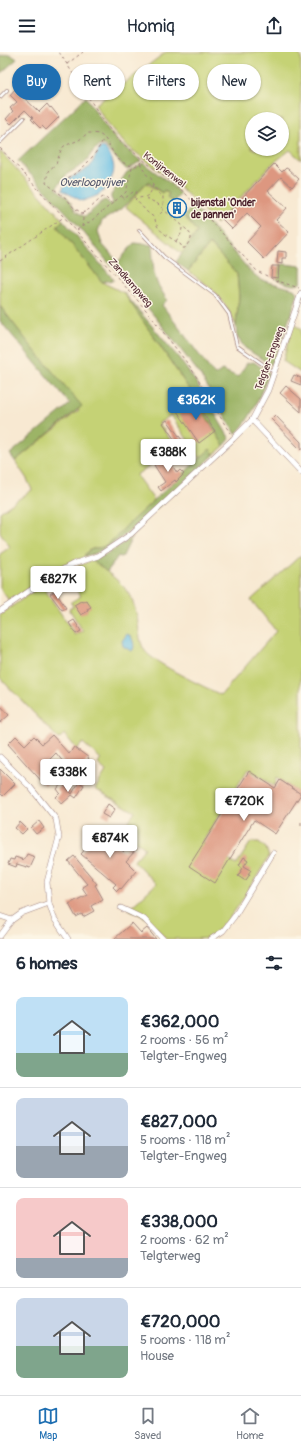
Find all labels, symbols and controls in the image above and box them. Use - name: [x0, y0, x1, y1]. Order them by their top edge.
- icon: menu: [16, 15, 38, 37]
- text: Homiq: [126, 15, 175, 38]
- icon: share: [263, 15, 285, 37]
- chip: Buy: [12, 64, 61, 100]
- chip: Rent: [69, 64, 125, 100]
- chip: Filters: [133, 64, 199, 100]
- chip: New: [207, 64, 261, 100]
- map controls: [245, 112, 289, 156]
- button: layers: [245, 112, 289, 156]
- street label: Konijnenwal: [141, 149, 188, 190]
- water label: Overloopvijver: [60, 176, 127, 189]
- building icon: bijenstal 'Onder de pannen': [166, 197, 188, 219]
- place label: bijenstal 'Onder de pannen': [191, 197, 256, 221]
- street label: Zandkampweg: [106, 256, 155, 310]
- street label: Telgter-Engweg: [253, 325, 287, 392]
- pin: €362K: [168, 387, 224, 421]
- text: €362K: [177, 392, 215, 408]
- pin: €388K: [140, 439, 196, 473]
- text: €388K: [150, 444, 186, 460]
- pin: €827K: [30, 566, 86, 600]
- text: €827K: [39, 571, 77, 587]
- pin: €338K: [40, 759, 96, 793]
- text: €338K: [49, 764, 87, 780]
- pin: €720K: [216, 788, 272, 822]
- text: €720K: [224, 793, 264, 809]
- pin: €874K: [82, 825, 138, 859]
- text: €874K: [91, 830, 129, 846]
- icon: filters: [263, 952, 285, 974]
- text: 6 homes: [16, 953, 77, 974]
- text: €362,000: [140, 1011, 219, 1032]
- icon: home: [48, 1013, 96, 1061]
- text: 2 rooms · 56 m²: [140, 1032, 228, 1048]
- text: Telgter-Engweg: [140, 1048, 227, 1064]
- text: €827,000: [140, 1111, 217, 1132]
- icon: home: [48, 1114, 96, 1162]
- text: 5 rooms · 118 m²: [140, 1132, 230, 1148]
- text: Telgter-Engweg: [140, 1148, 227, 1164]
- text: €338,000: [140, 1211, 218, 1232]
- icon: home: [48, 1214, 96, 1262]
- text: 2 rooms · 62 m²: [140, 1232, 229, 1248]
- text: Telgterweg: [140, 1248, 201, 1264]
- text: €720,000: [140, 1311, 220, 1332]
- icon: home: [48, 1314, 96, 1362]
- text: 5 rooms · 118 m²: [140, 1332, 230, 1348]
- text: House: [140, 1348, 174, 1364]
- tab: Map: [37, 1405, 59, 1442]
- tab: Saved: [134, 1405, 161, 1442]
- tab: Home: [236, 1405, 264, 1442]

